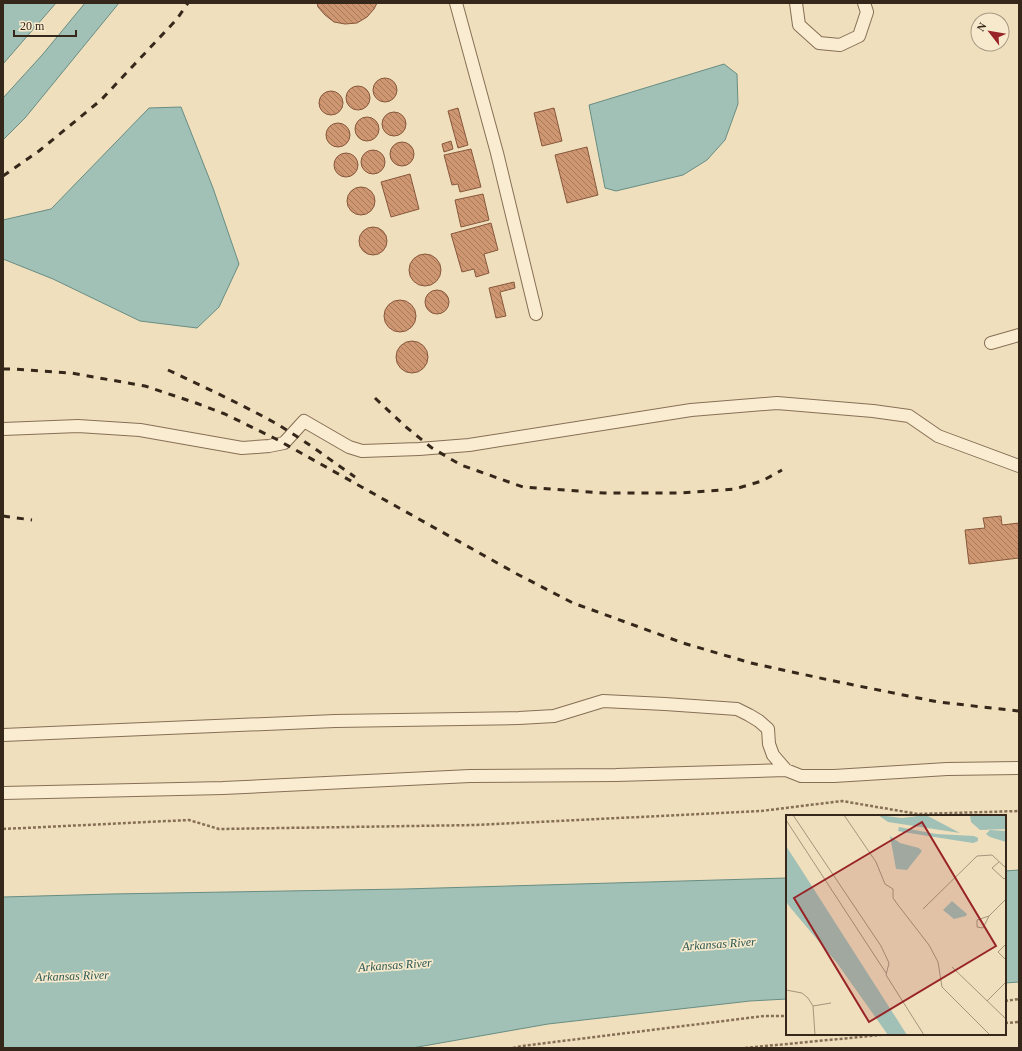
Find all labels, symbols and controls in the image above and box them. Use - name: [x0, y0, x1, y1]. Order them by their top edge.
- scale bar: [14, 12, 76, 38]
- north arrow: [970, 12, 1010, 52]
- text: 20 m: [20, 19, 45, 33]
- text: N: [974, 20, 989, 33]
- inset map: [786, 815, 1006, 1035]
- water label: Arkansas River: [681, 934, 757, 954]
- water label: Arkansas River: [357, 955, 433, 975]
- water label: Arkansas River: [34, 968, 109, 984]

